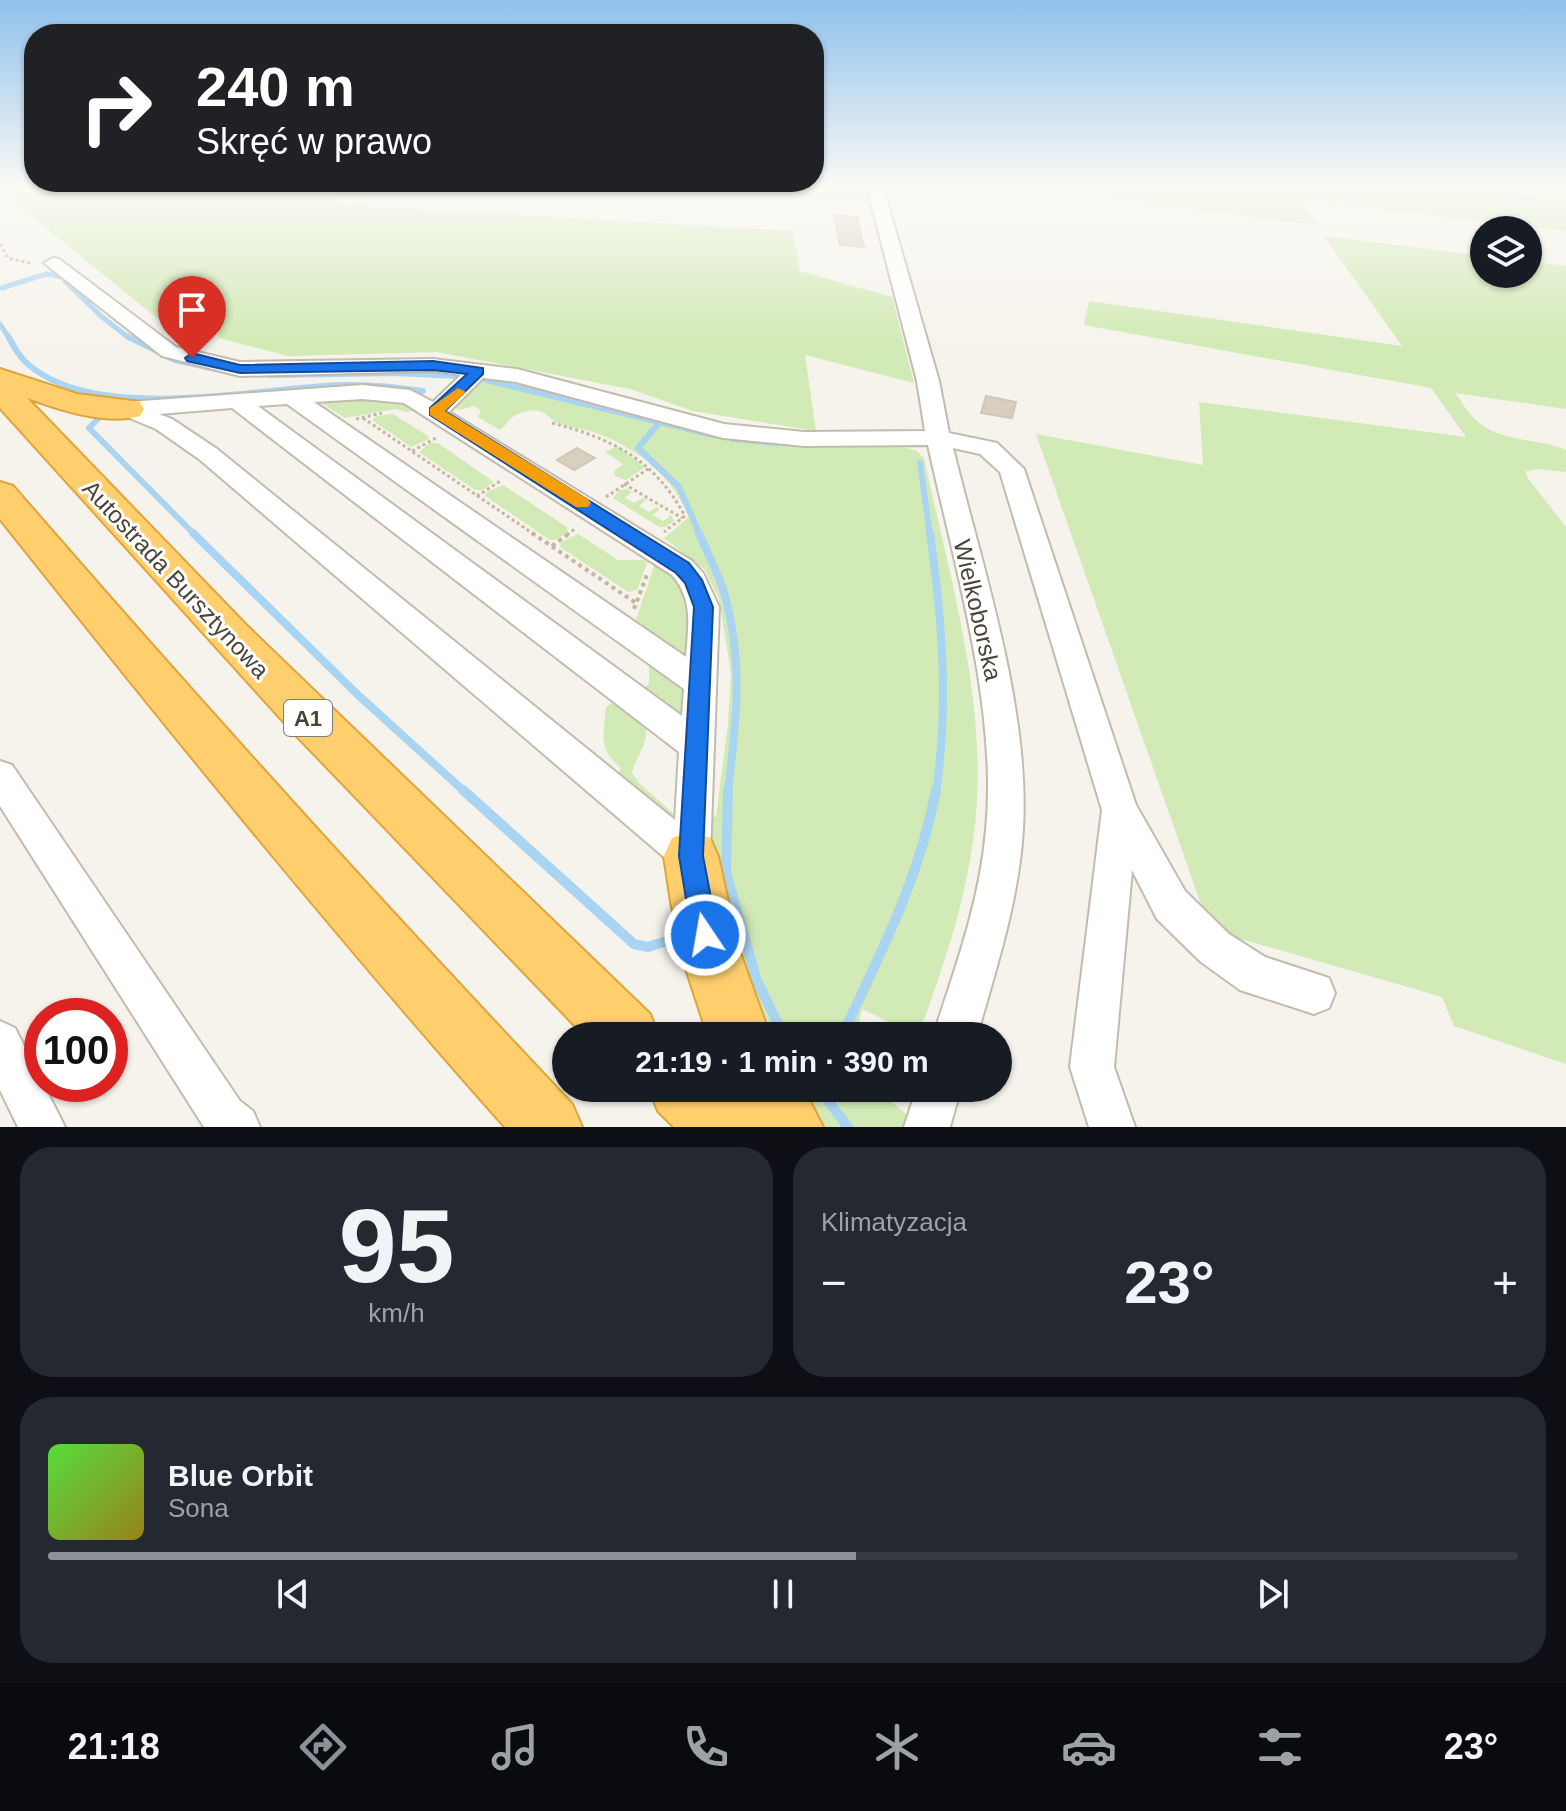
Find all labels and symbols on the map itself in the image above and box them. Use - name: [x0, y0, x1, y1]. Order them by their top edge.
- pin: [158, 276, 226, 358]
- street label: Autostrada Bursztynowa: [77, 475, 275, 684]
- street label: Wielkoborska: [949, 537, 1008, 684]
- road number: A1: [284, 700, 332, 736]
- position arrow: [663, 893, 747, 977]
- speed limit sign: 100: [24, 998, 128, 1102]

